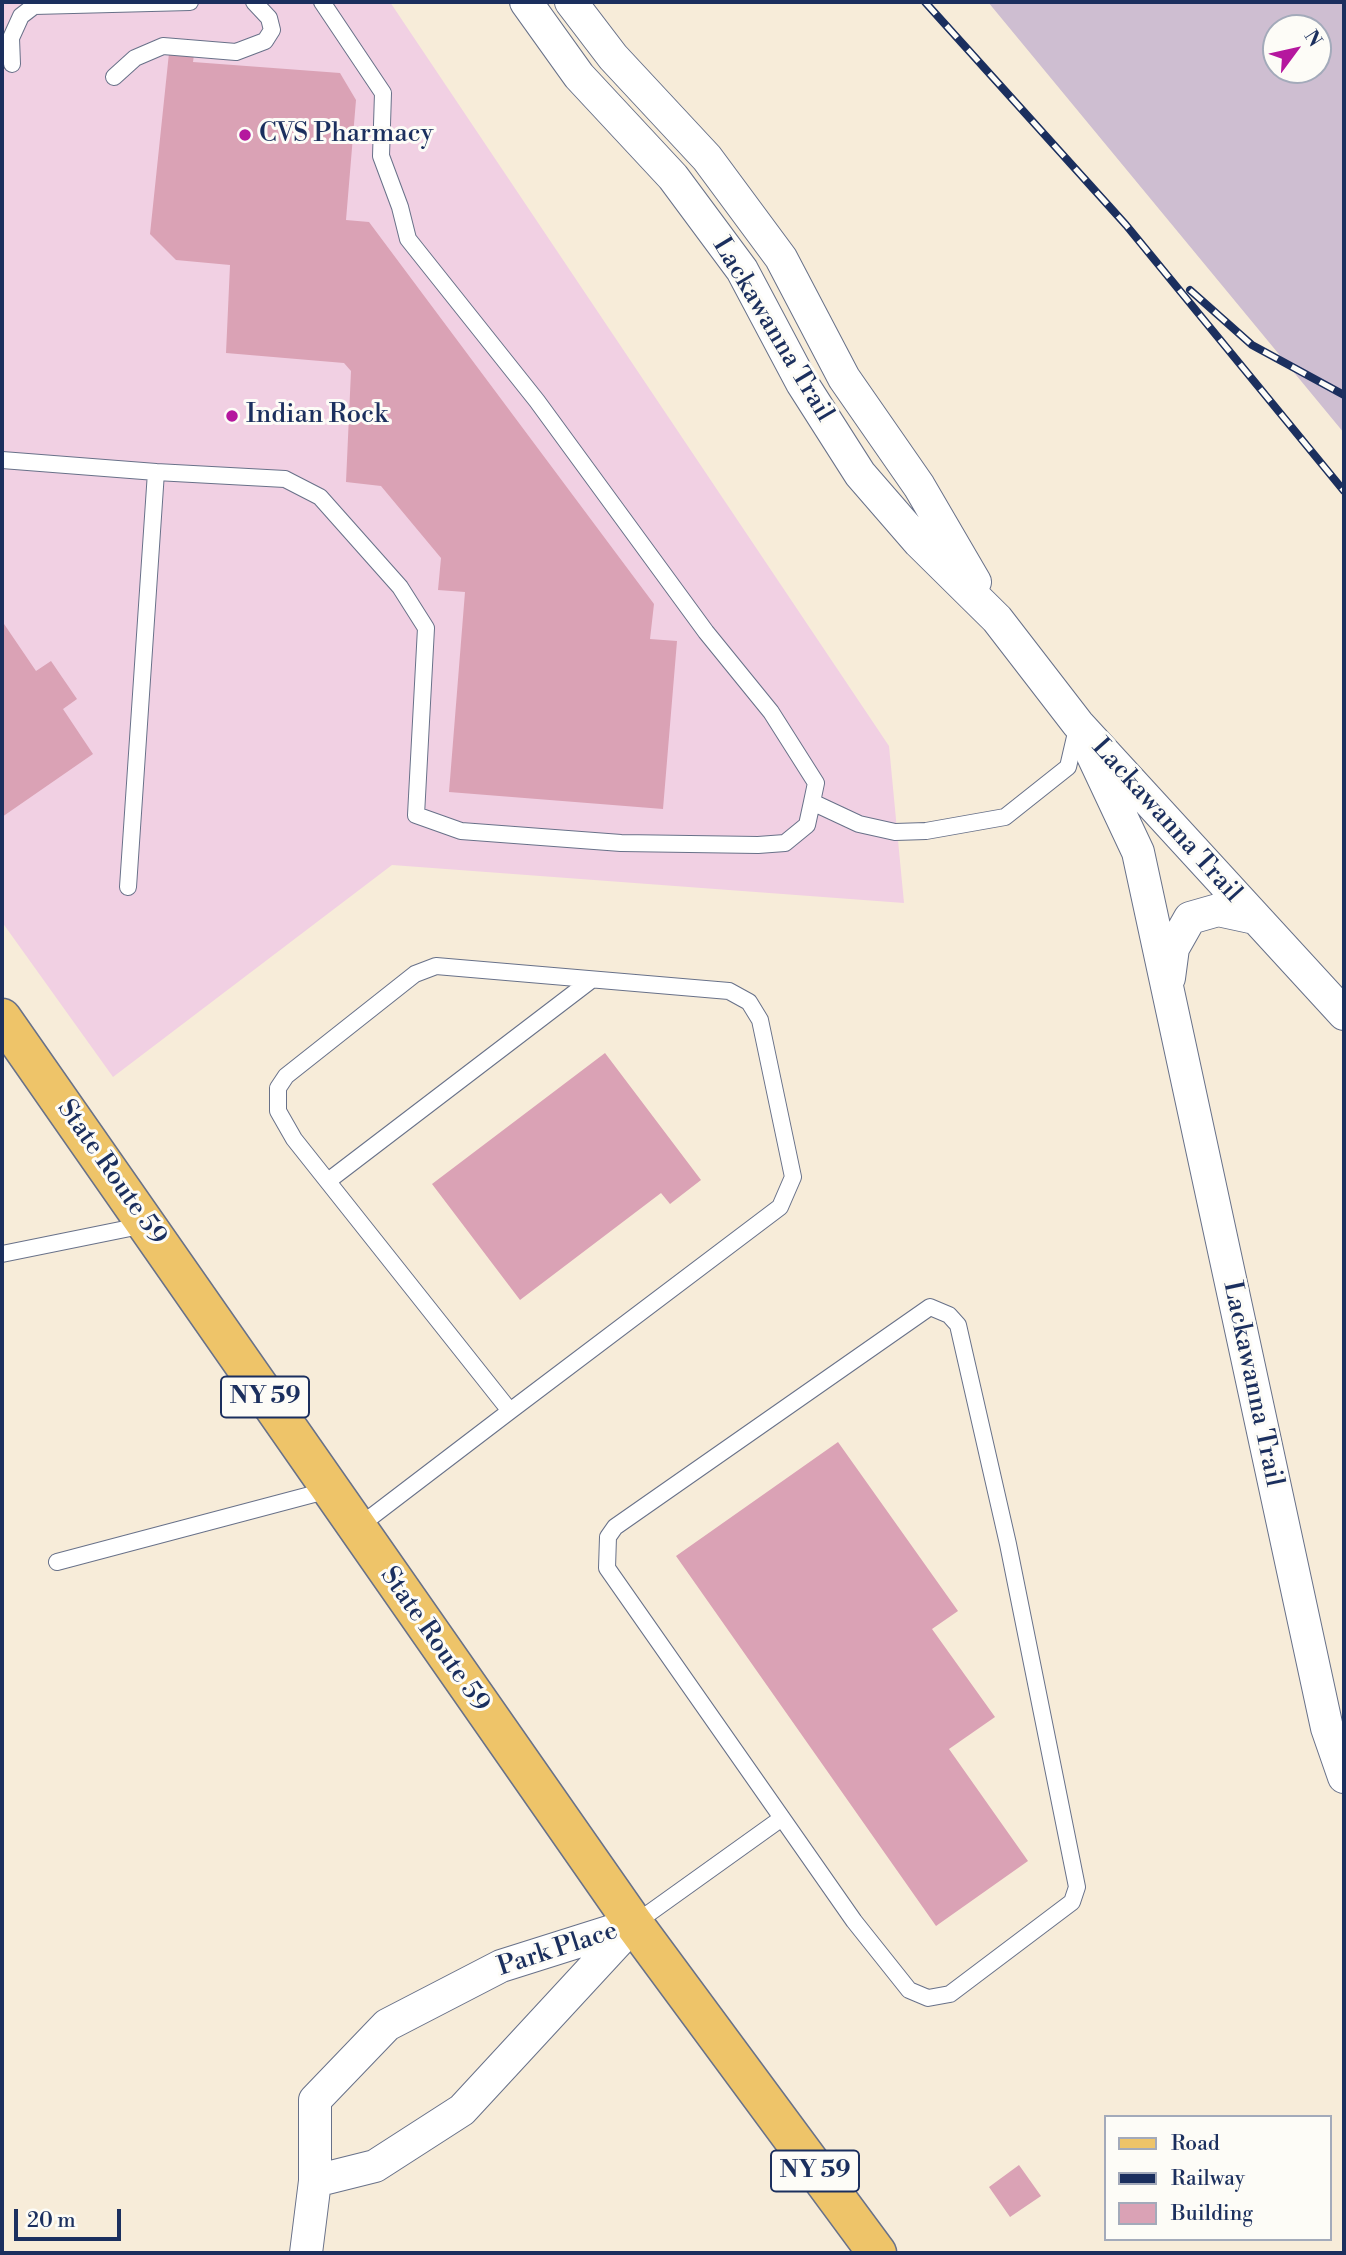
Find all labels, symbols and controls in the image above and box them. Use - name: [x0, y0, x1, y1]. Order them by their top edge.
- north arrow: [1262, 14, 1332, 84]
- text: N: [1299, 26, 1327, 51]
- place label: CVS Pharmacy: [259, 119, 433, 151]
- marker: CVS Pharmacy: [237, 127, 253, 143]
- street label: Lackawanna Trail: [705, 232, 839, 428]
- place label: Indian Rock: [246, 400, 388, 432]
- marker: Indian Rock: [224, 408, 240, 424]
- street label: Lackawanna Trail: [1084, 733, 1248, 909]
- street label: State Route 59: [49, 1094, 173, 1252]
- street label: Lackawanna Trail: [1215, 1278, 1289, 1490]
- road number: NY 59: [221, 1377, 309, 1418]
- street label: State Route 59: [372, 1561, 496, 1719]
- street label: Park Place: [494, 1916, 622, 1984]
- legend: [1104, 2115, 1332, 2241]
- text: Road: [1171, 2131, 1220, 2157]
- road number: NY 59: [771, 2150, 859, 2192]
- text: Railway: [1171, 2166, 1245, 2192]
- scale bar: [18, 2196, 124, 2240]
- text: Building: [1171, 2201, 1253, 2227]
- text: 20 m: [27, 2208, 76, 2234]

